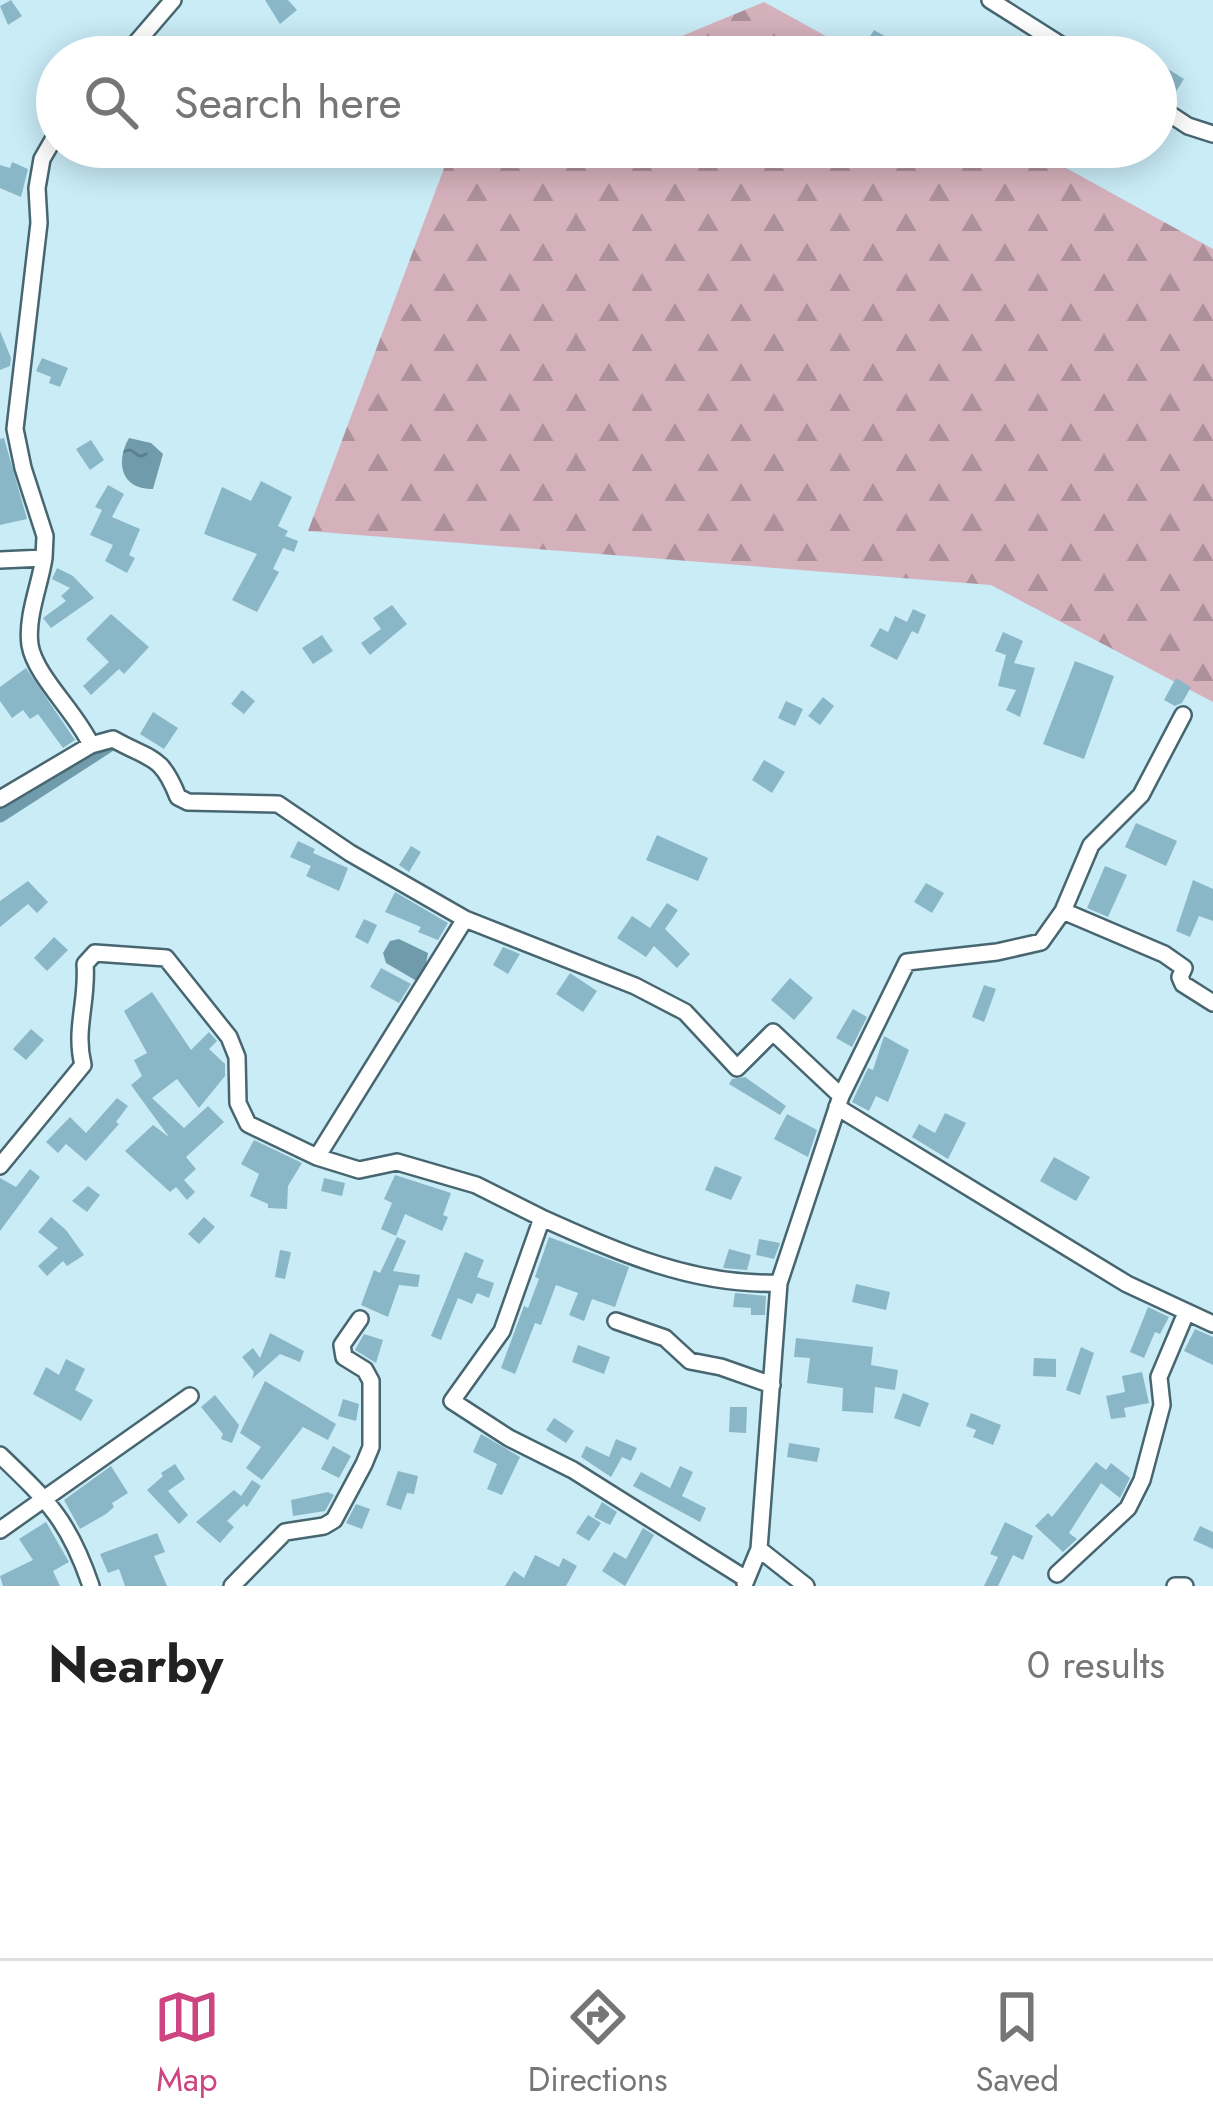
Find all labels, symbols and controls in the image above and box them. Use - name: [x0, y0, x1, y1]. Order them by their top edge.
- search box: [36, 36, 1177, 168]
- icon: search: [78, 69, 144, 135]
- text: Search here: [174, 70, 402, 135]
- text: Nearby: [48, 1627, 223, 1701]
- text: 0 results: [1027, 1636, 1165, 1693]
- tab: Map: [154, 1984, 220, 2103]
- tab: Directions: [528, 1984, 668, 2103]
- tab: Saved: [975, 1984, 1059, 2103]

